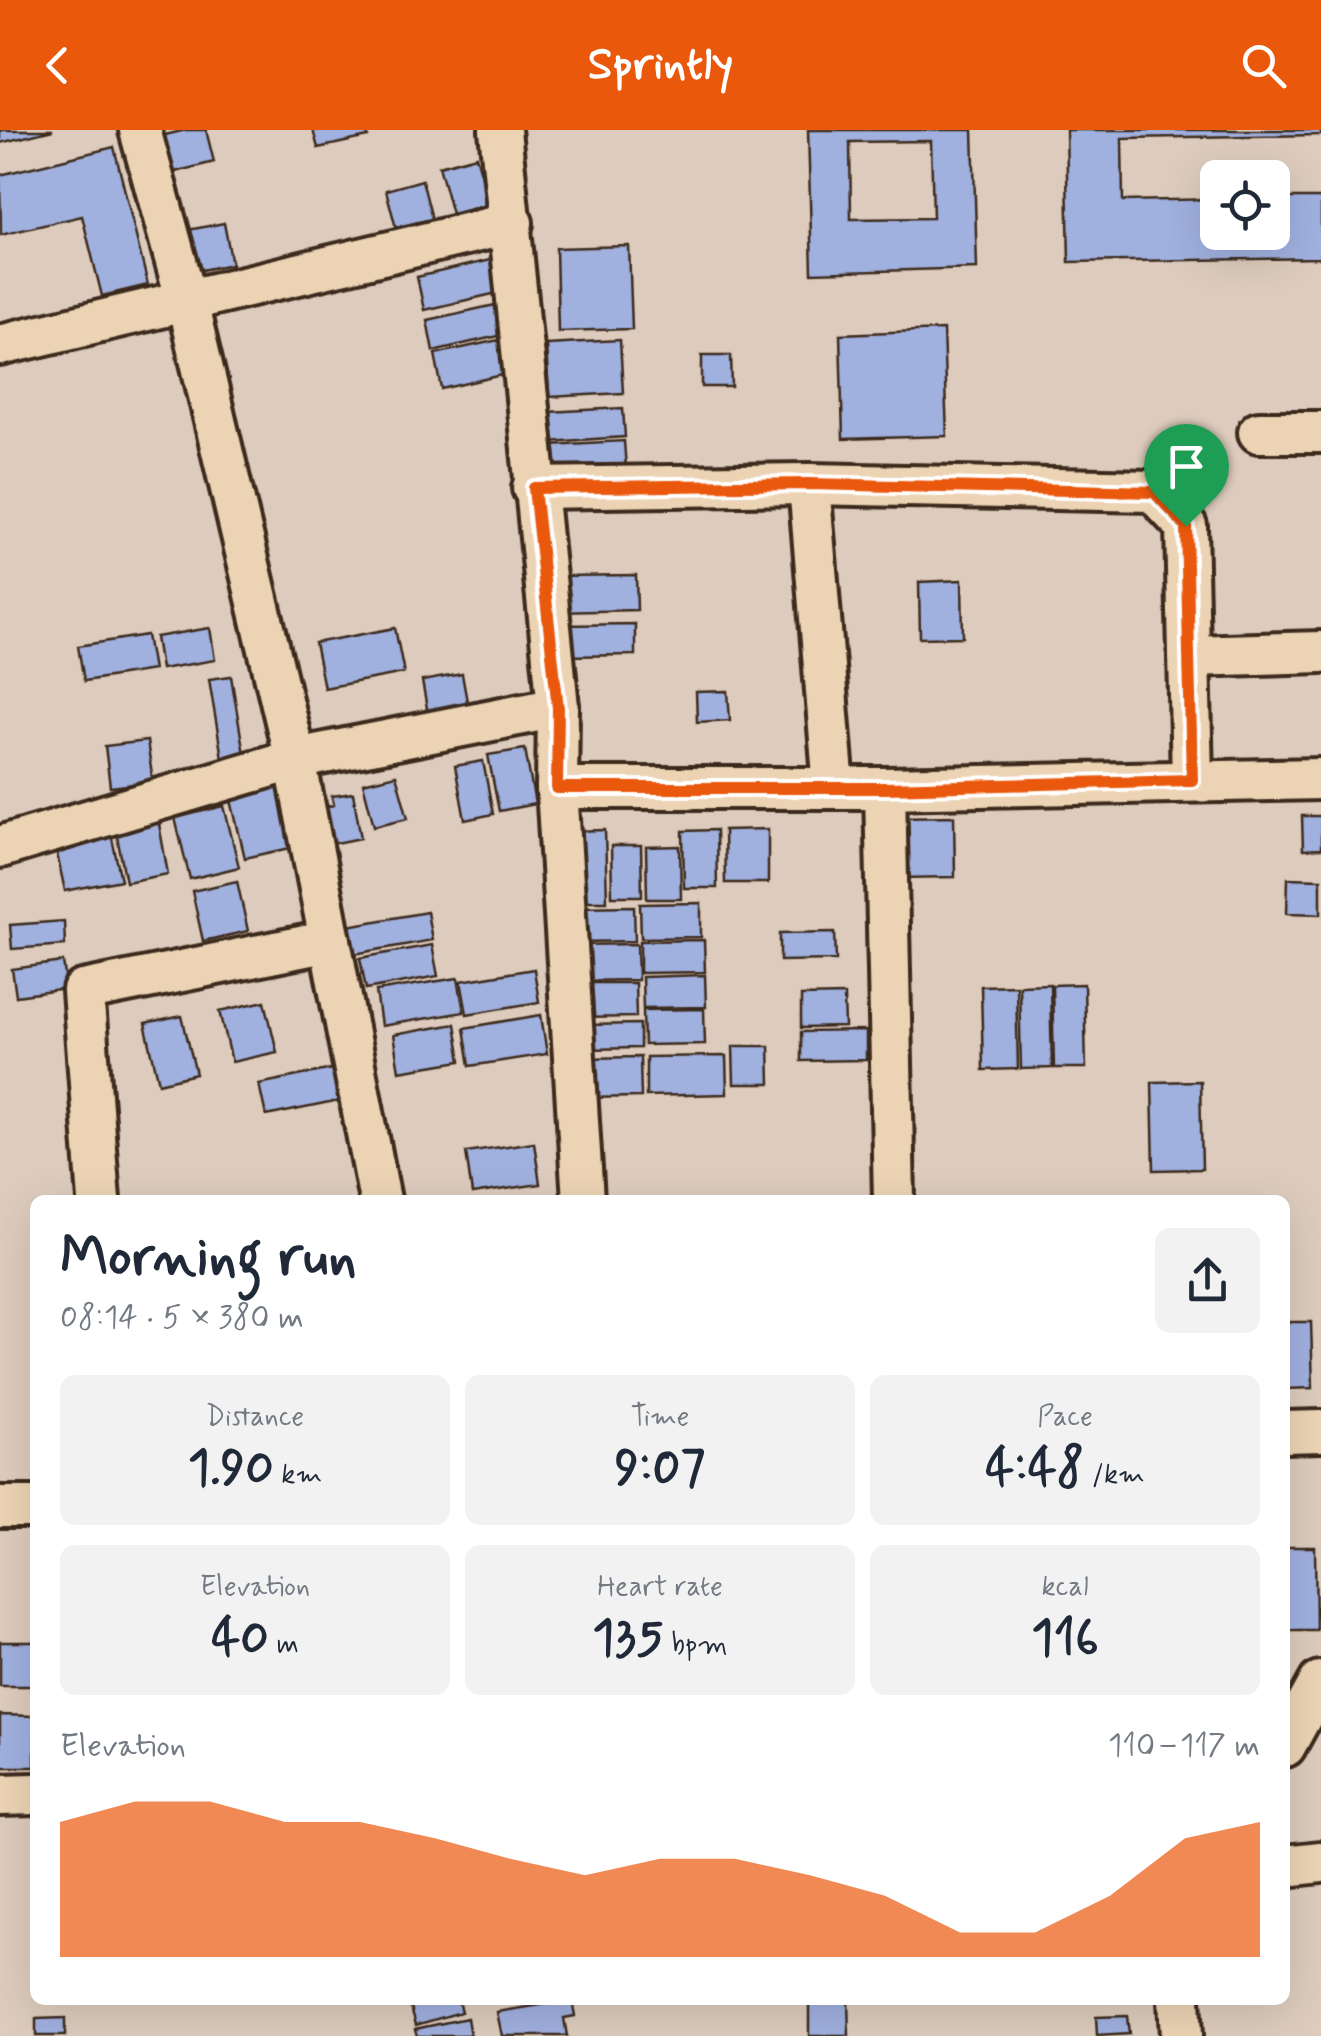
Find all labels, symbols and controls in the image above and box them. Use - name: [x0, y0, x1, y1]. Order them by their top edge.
- text: Sprintly: [588, 36, 733, 95]
- icon: back: [30, 38, 85, 93]
- icon: search: [1236, 38, 1291, 93]
- map controls: [1200, 160, 1290, 250]
- button: locate: [1200, 160, 1290, 250]
- pin: [1144, 424, 1229, 527]
- icon: arrive: [1159, 439, 1214, 494]
- text: Morning run: [60, 1223, 357, 1295]
- button: share: [1155, 1228, 1260, 1333]
- text: 08:14 · 5 × 380 m: [60, 1297, 304, 1339]
- text: Distance: [206, 1399, 304, 1436]
- text: Time: [631, 1399, 689, 1436]
- text: Pace: [1037, 1399, 1093, 1436]
- text: 1.90: [188, 1436, 274, 1502]
- text: 9:07: [615, 1436, 706, 1502]
- text: 4:48: [985, 1436, 1084, 1502]
- text: km: [274, 1457, 322, 1494]
- text: /km: [1084, 1457, 1145, 1494]
- text: Elevation: [200, 1569, 310, 1606]
- text: Heart rate: [597, 1569, 723, 1606]
- text: kcal: [1041, 1569, 1089, 1606]
- text: 40: [211, 1606, 269, 1672]
- text: 135: [592, 1606, 664, 1672]
- text: 116: [1031, 1606, 1099, 1672]
- text: m: [269, 1627, 299, 1664]
- text: bpm: [664, 1627, 728, 1664]
- text: Elevation: [60, 1725, 186, 1767]
- text: 110–117 m: [1108, 1725, 1260, 1767]

